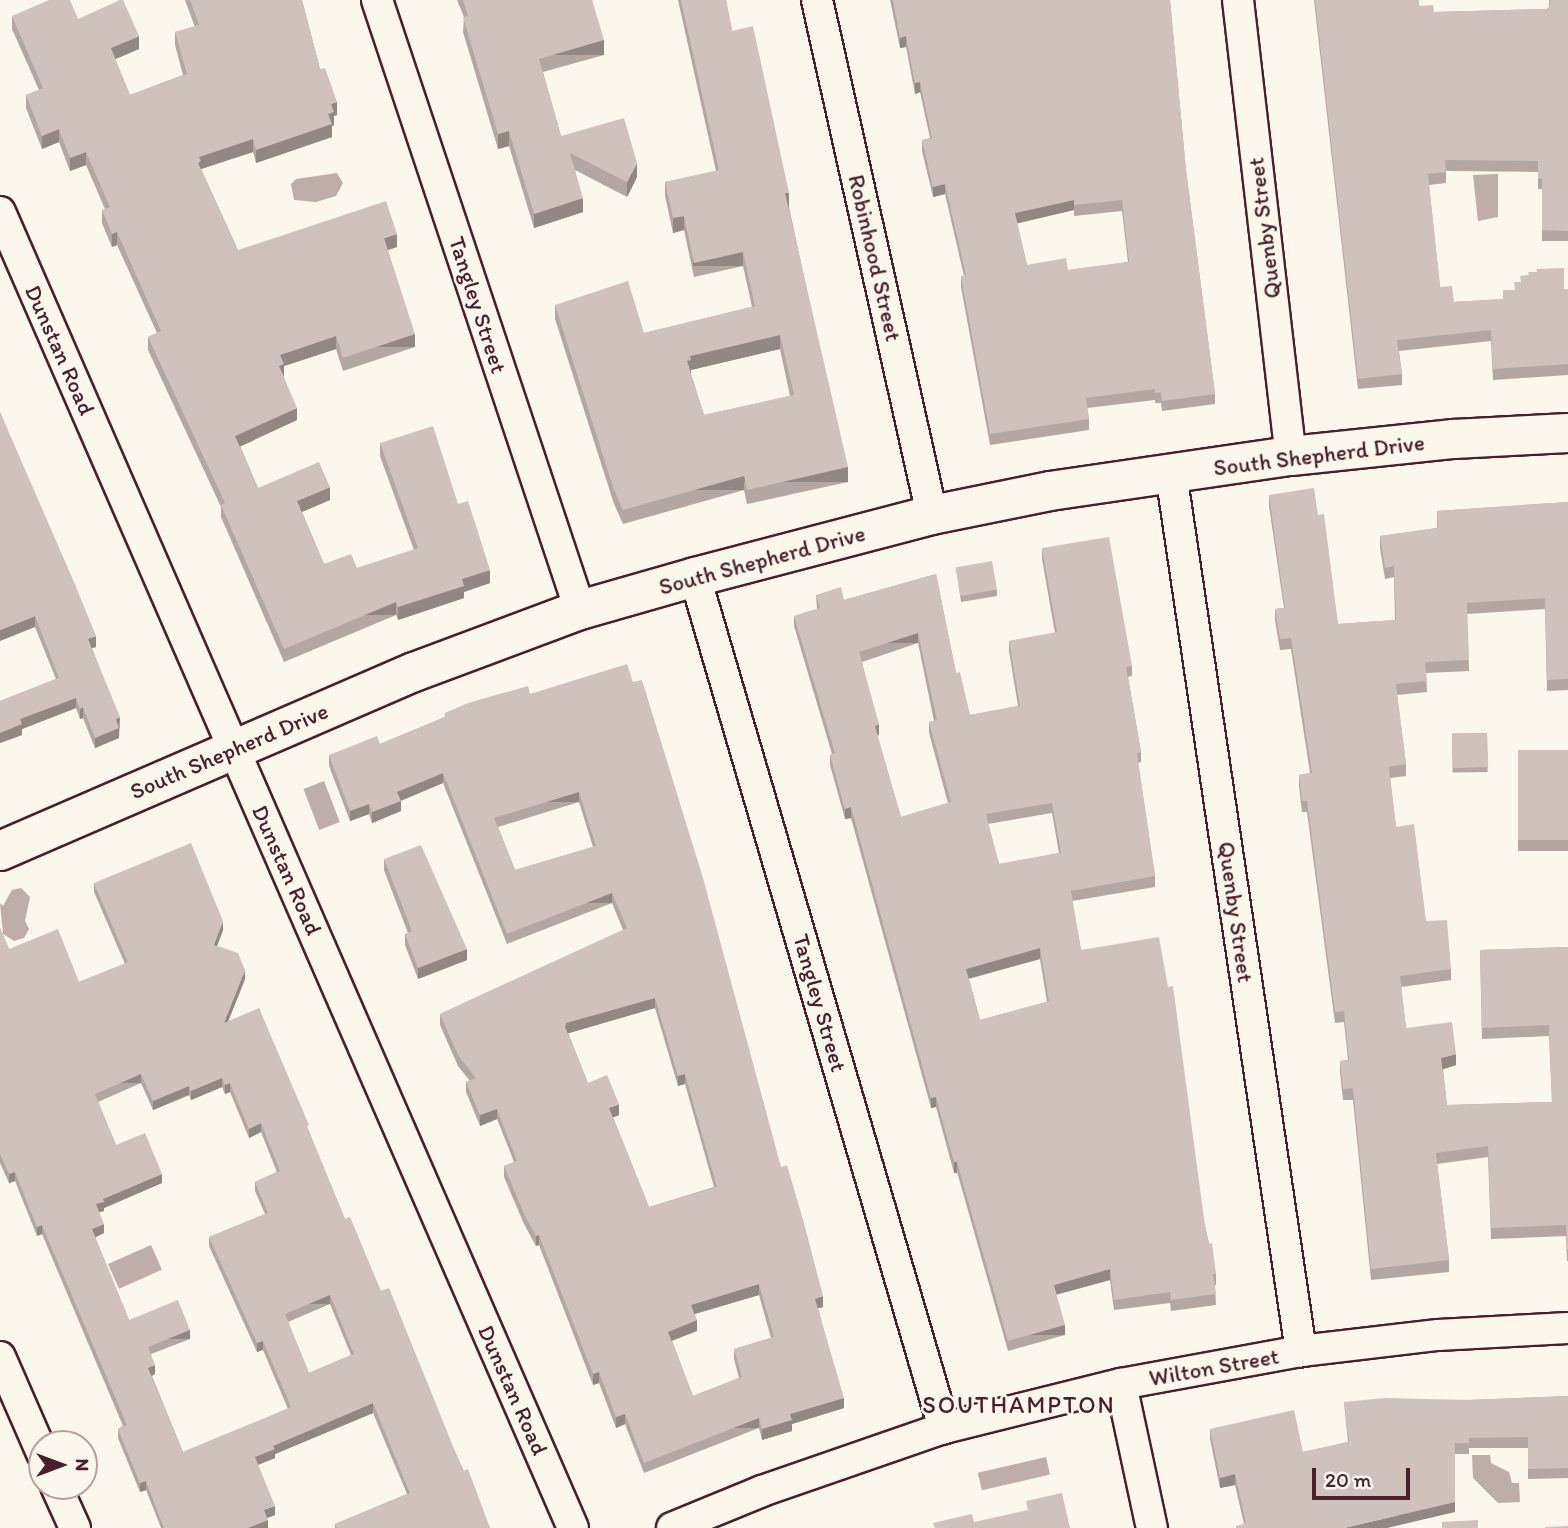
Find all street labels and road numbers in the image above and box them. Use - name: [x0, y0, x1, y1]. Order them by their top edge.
- street label: Quenby Street: [1242, 156, 1286, 300]
- street label: Robinhood Street: [842, 172, 908, 344]
- street label: Tangley Street: [443, 233, 513, 377]
- street label: Dunstan Road: [19, 281, 101, 419]
- street label: South Shepherd Drive: [1212, 428, 1426, 482]
- street label: South Shepherd Drive: [656, 519, 868, 601]
- street label: South Shepherd Drive: [126, 697, 332, 805]
- street label: Dunstan Road: [246, 801, 328, 939]
- street label: Quenby Street: [1212, 840, 1260, 984]
- street label: Tangley Street: [787, 931, 853, 1075]
- street label: Dunstan Road: [472, 1321, 554, 1459]
- street label: Wilton Street: [1147, 1342, 1281, 1392]

